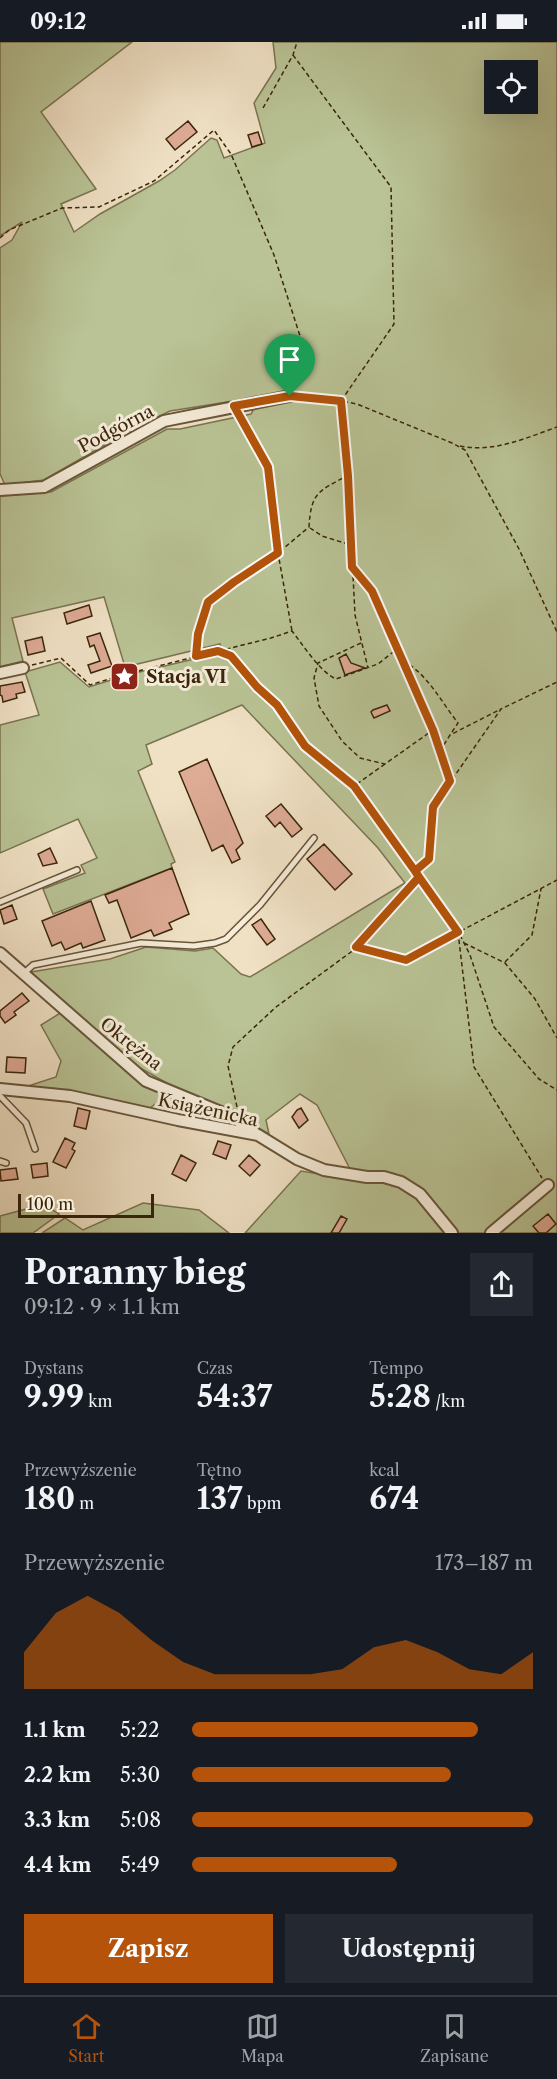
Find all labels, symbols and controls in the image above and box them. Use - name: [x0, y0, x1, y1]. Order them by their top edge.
- text: 09:12: [30, 8, 87, 35]
- map controls: [484, 60, 538, 114]
- button: locate: [484, 60, 538, 114]
- pin: [264, 334, 315, 396]
- icon: arrive: [273, 343, 306, 376]
- street label: Podgórna: [75, 400, 158, 458]
- place icon: Stacja VI: [109, 661, 141, 693]
- place label: Stacja VI: [146, 666, 227, 688]
- street label: Okrężna: [96, 1013, 167, 1075]
- street label: Książenicka: [156, 1089, 261, 1131]
- scale bar: [18, 1191, 154, 1218]
- text: 100 m: [27, 1194, 73, 1214]
- text: Poranny bieg: [24, 1252, 246, 1293]
- button: share: [470, 1253, 533, 1316]
- text: 09:12 · 9 × 1.1 km: [24, 1295, 180, 1319]
- text: Dystans: [24, 1358, 84, 1378]
- text: Czas: [197, 1358, 233, 1378]
- text: Tempo: [369, 1358, 423, 1378]
- text: 9.99: [24, 1378, 84, 1415]
- text: 54:37: [197, 1378, 273, 1415]
- text: 5:28: [369, 1378, 431, 1415]
- text: km: [84, 1391, 112, 1411]
- text: /km: [431, 1391, 465, 1411]
- text: Przewyższenie: [24, 1460, 137, 1480]
- text: Tętno: [197, 1460, 242, 1480]
- text: kcal: [369, 1460, 400, 1480]
- text: 180: [24, 1480, 75, 1517]
- text: 137: [197, 1480, 243, 1517]
- text: 674: [369, 1480, 419, 1517]
- text: m: [75, 1493, 94, 1513]
- text: bpm: [243, 1493, 281, 1513]
- text: Przewyższenie: [24, 1551, 165, 1575]
- text: 173–187 m: [435, 1551, 533, 1575]
- text: 1.1 km: [24, 1718, 86, 1742]
- text: 5:22: [120, 1718, 159, 1742]
- text: 2.2 km: [24, 1763, 91, 1787]
- text: 5:30: [120, 1763, 160, 1787]
- text: 3.3 km: [24, 1808, 90, 1832]
- text: 5:08: [120, 1808, 161, 1832]
- text: 4.4 km: [24, 1853, 91, 1877]
- text: 5:49: [120, 1853, 160, 1877]
- button: Zapisz: [24, 1914, 273, 1983]
- button: Udostępnij: [285, 1914, 533, 1983]
- tab: Start: [68, 2010, 104, 2066]
- tab: Mapa: [241, 2010, 284, 2066]
- tab: Zapisane: [420, 2010, 489, 2066]

